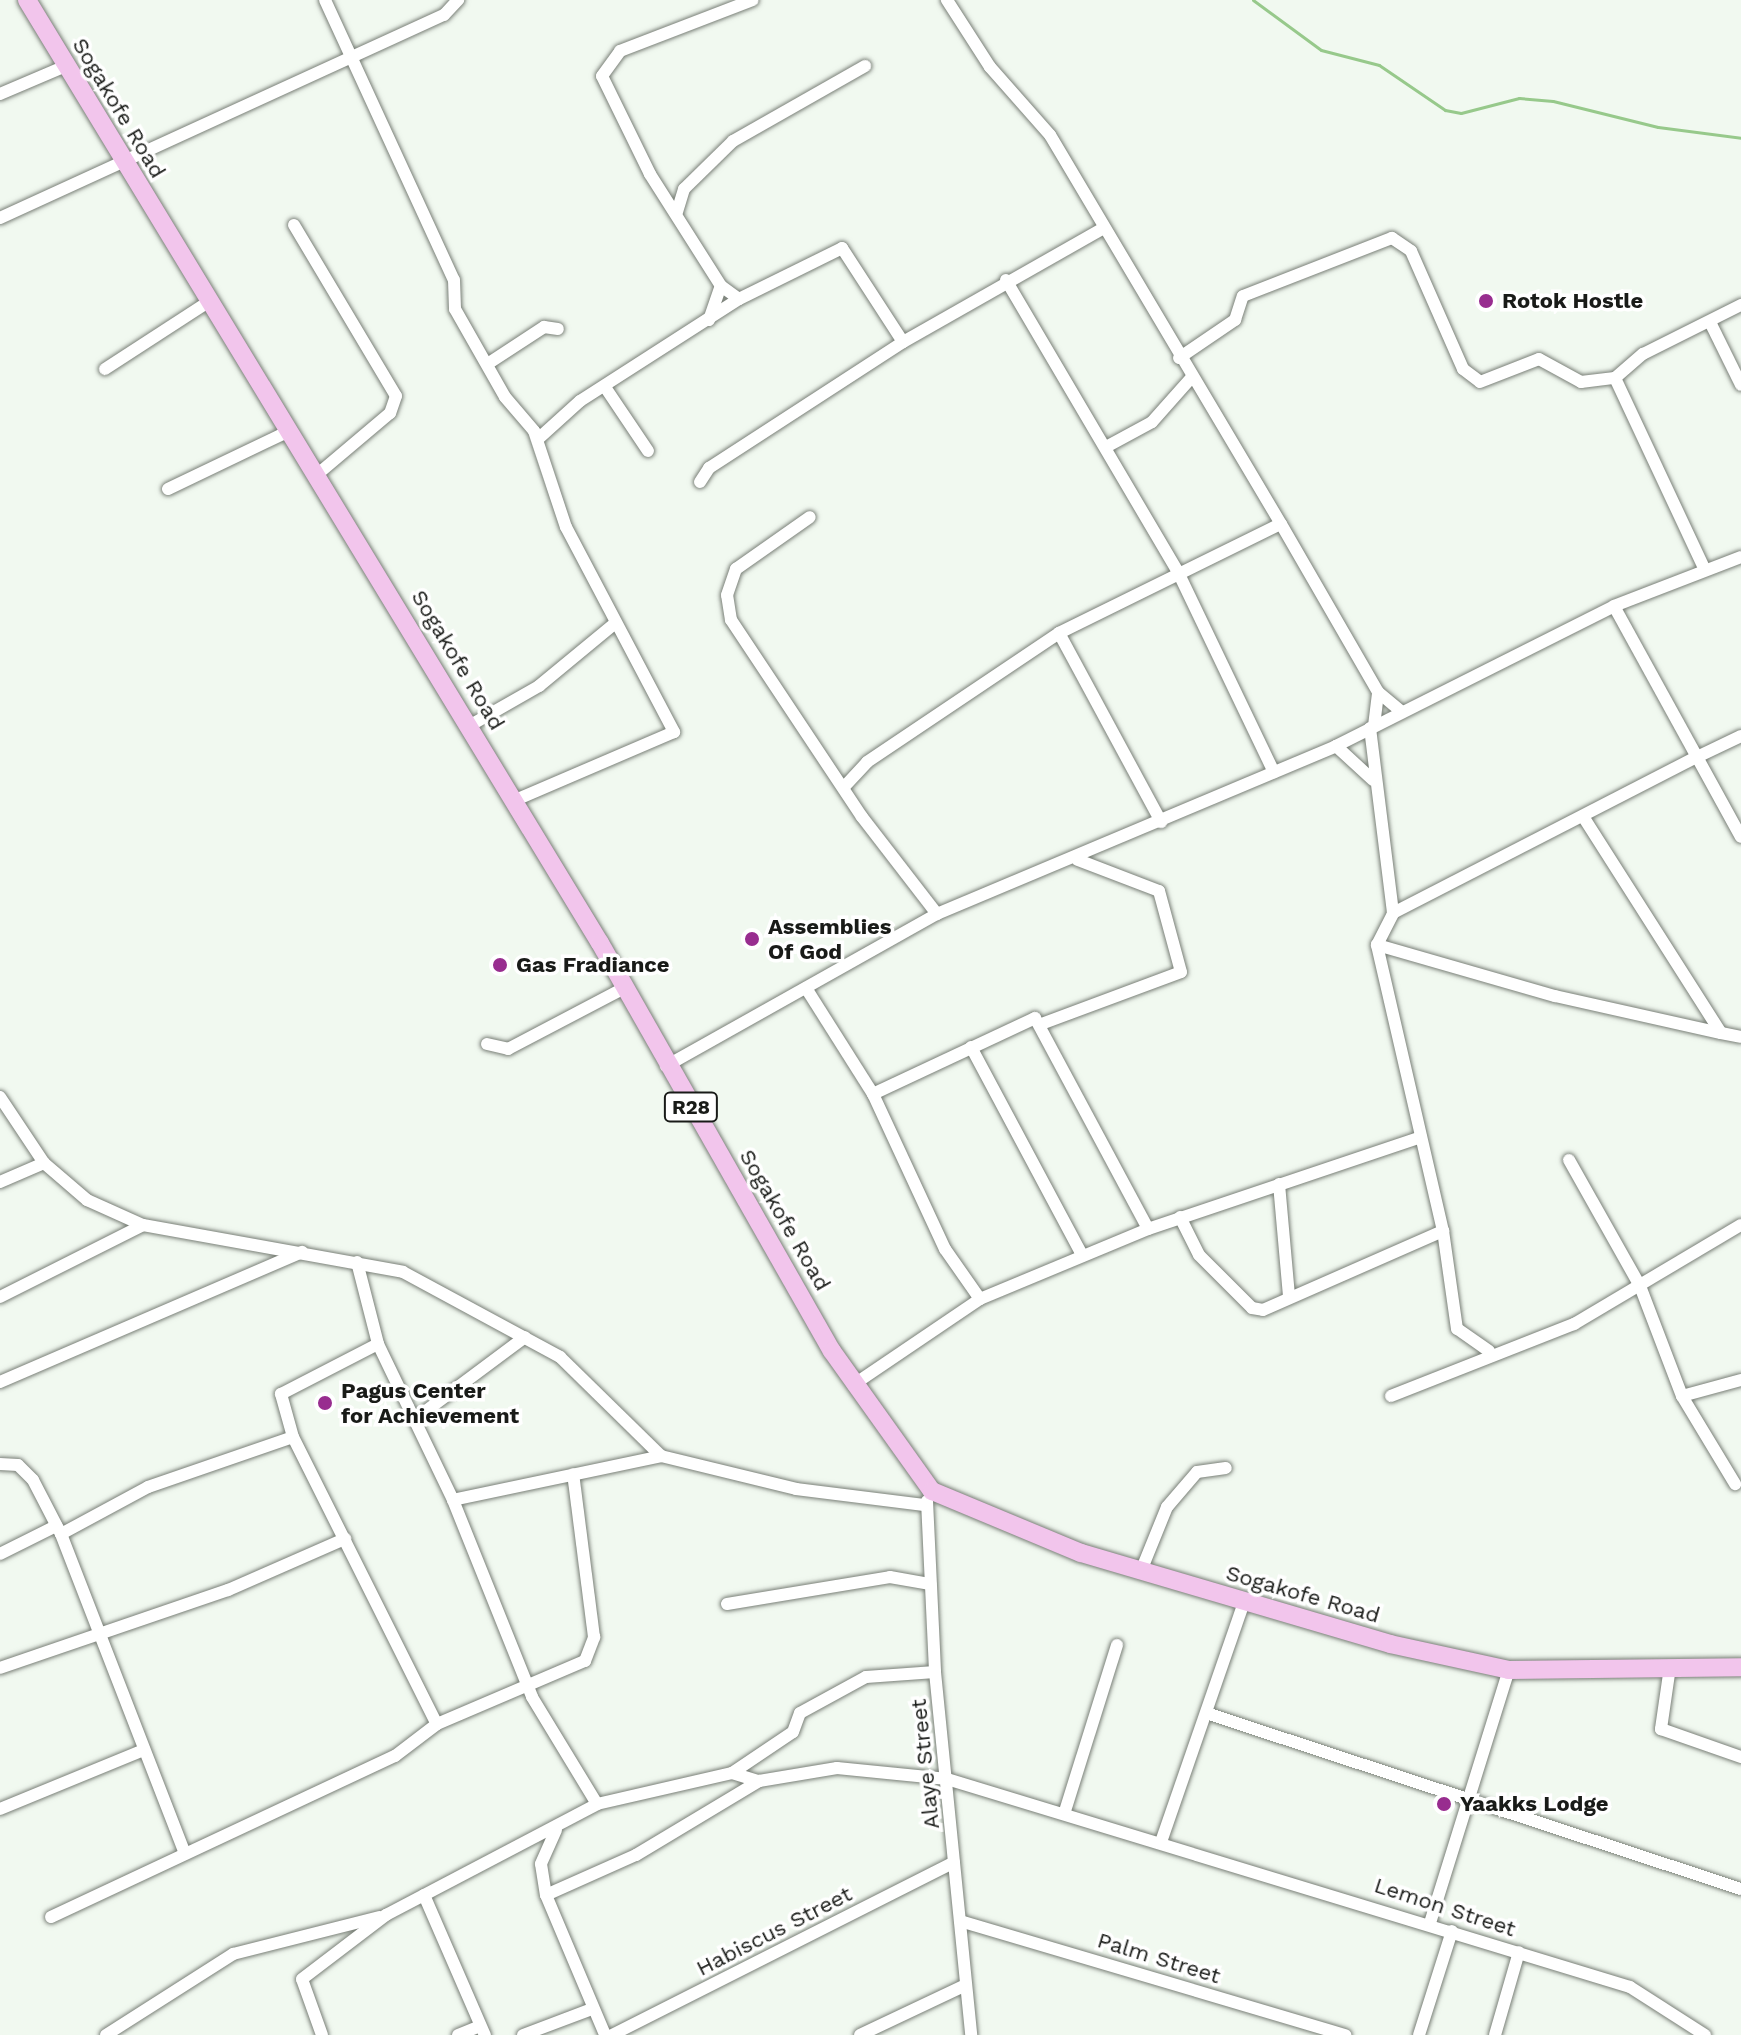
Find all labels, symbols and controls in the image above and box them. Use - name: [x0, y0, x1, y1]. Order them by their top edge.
- street label: Sogakofe Road: [67, 33, 171, 183]
- place label: Rotok Hostle: [1502, 288, 1644, 314]
- marker: Rotok Hostle: [1477, 292, 1495, 310]
- street label: Sogakofe Road: [406, 585, 510, 735]
- place label: Assemblies Of God: [768, 913, 892, 964]
- marker: Assemblies Of God: [743, 930, 761, 948]
- place label: Gas Fradiance: [516, 952, 670, 978]
- marker: Gas Fradiance: [491, 956, 509, 974]
- road number: R28: [663, 1091, 719, 1123]
- street label: Sogakofe Road: [734, 1145, 836, 1295]
- place label: Pagus Center for Achievement: [341, 1377, 520, 1428]
- marker: Pagus Center for Achievement: [316, 1394, 334, 1412]
- street label: Sogakofe Road: [1223, 1559, 1383, 1629]
- street label: Alaye Street: [905, 1698, 945, 1830]
- place label: Yaakks Lodge: [1460, 1791, 1608, 1817]
- marker: Yaakks Lodge: [1435, 1795, 1453, 1813]
- street label: Lemon Street: [1371, 1872, 1519, 1942]
- street label: Habiscus Street: [692, 1880, 856, 1982]
- street label: Palm Street: [1094, 1927, 1224, 1989]

